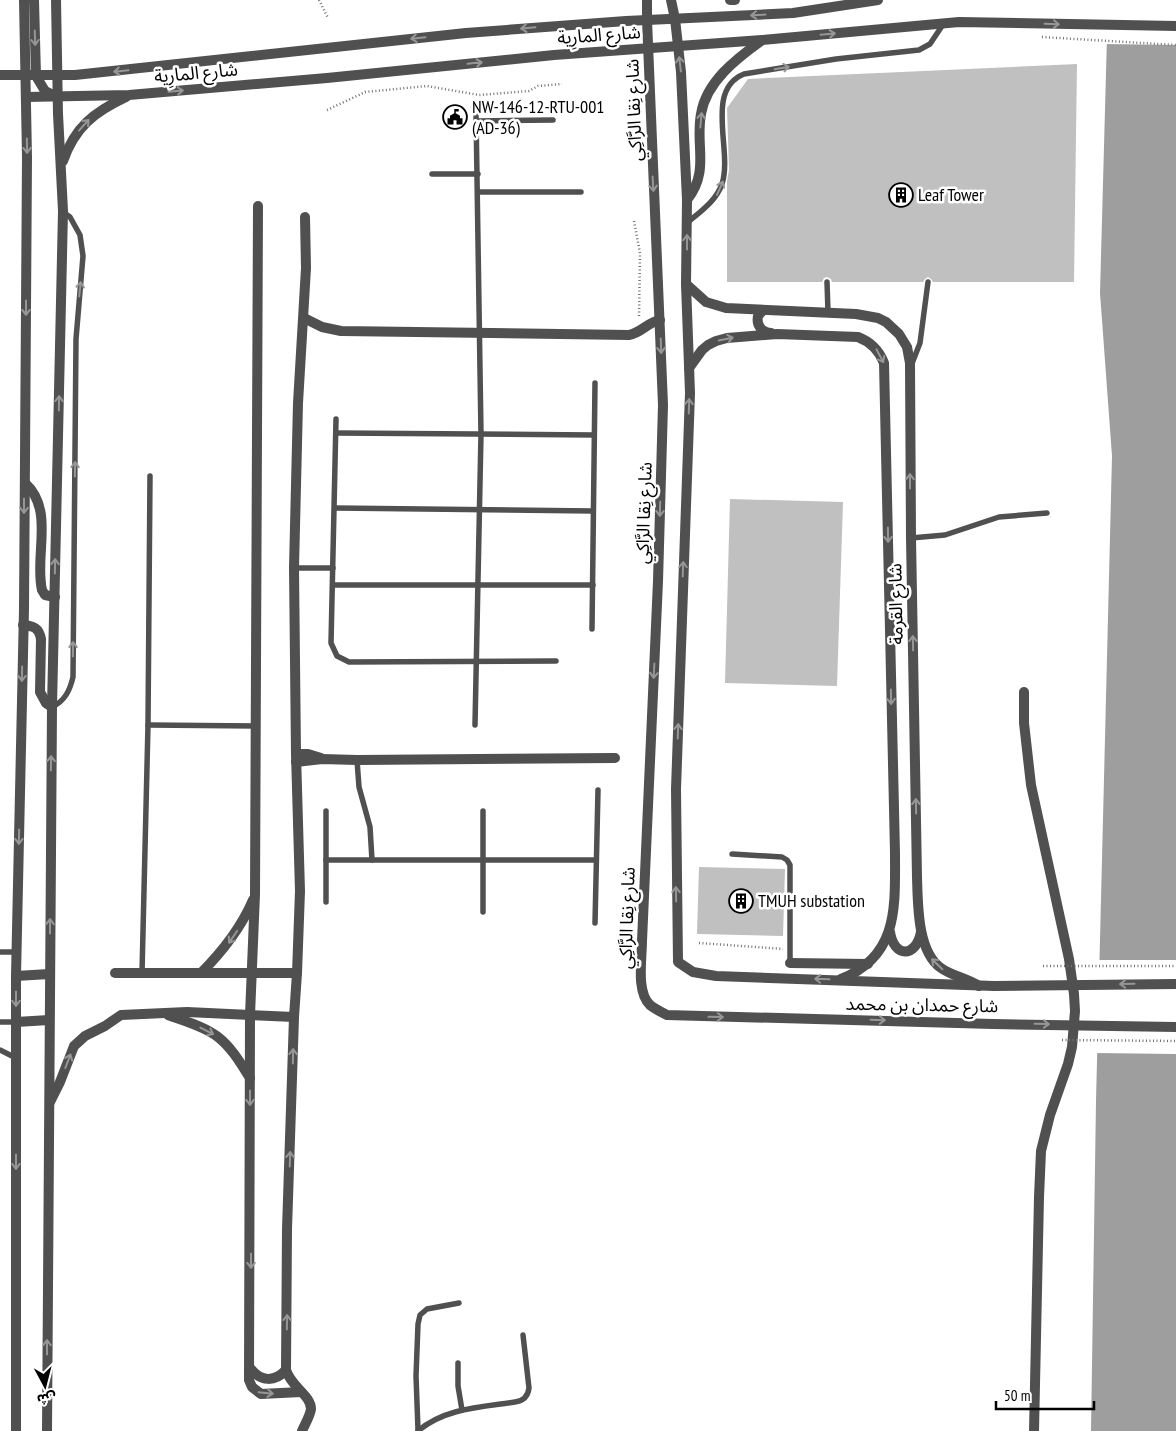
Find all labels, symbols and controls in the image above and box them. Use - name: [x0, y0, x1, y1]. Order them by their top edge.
- one-way arrow: [750, 10, 766, 20]
- one-way arrow: [1044, 19, 1060, 28]
- street label: شارع المارِية: [556, 20, 642, 52]
- one-way arrow: [521, 23, 537, 33]
- one-way arrow: [820, 29, 836, 39]
- one-way arrow: [30, 30, 40, 46]
- one-way arrow: [410, 33, 426, 43]
- one-way arrow: [675, 56, 685, 72]
- street label: شارع المارِية: [153, 57, 239, 91]
- one-way arrow: [467, 58, 483, 68]
- street label: شارع نِقا الرَّاكِي: [620, 58, 650, 162]
- one-way arrow: [773, 63, 789, 73]
- one-way arrow: [113, 66, 129, 76]
- one-way arrow: [168, 87, 184, 96]
- place label: NW-146-12-RTU-001 (AD-36): [472, 95, 604, 139]
- public building icon: NW-146-12-RTU-001 (AD-36): [442, 104, 468, 130]
- one-way arrow: [696, 112, 706, 128]
- one-way arrow: [79, 118, 90, 131]
- one-way arrow: [22, 137, 32, 153]
- one-way arrow: [649, 176, 658, 192]
- one-way arrow: [715, 181, 725, 196]
- building icon: Leaf Tower: [888, 182, 914, 208]
- place label: Leaf Tower: [918, 183, 984, 206]
- one-way arrow: [682, 234, 692, 250]
- one-way arrow: [75, 282, 85, 298]
- one-way arrow: [21, 300, 31, 316]
- one-way arrow: [718, 333, 734, 343]
- one-way arrow: [657, 338, 666, 354]
- one-way arrow: [876, 348, 885, 363]
- one-way arrow: [54, 395, 63, 411]
- one-way arrow: [685, 399, 694, 415]
- street label: شارع نِقا الرَّاكِي: [630, 461, 660, 565]
- one-way arrow: [70, 462, 80, 478]
- one-way arrow: [905, 473, 915, 490]
- one-way arrow: [20, 497, 29, 513]
- one-way arrow: [656, 501, 665, 517]
- one-way arrow: [883, 526, 893, 542]
- one-way arrow: [50, 558, 60, 574]
- one-way arrow: [679, 561, 688, 577]
- street label: شارع القرمة: [883, 563, 911, 645]
- one-way arrow: [908, 636, 917, 652]
- one-way arrow: [68, 642, 78, 658]
- one-way arrow: [649, 663, 658, 679]
- one-way arrow: [18, 666, 27, 682]
- one-way arrow: [887, 689, 896, 705]
- one-way arrow: [673, 724, 682, 740]
- one-way arrow: [46, 755, 56, 772]
- one-way arrow: [911, 798, 920, 814]
- one-way arrow: [14, 828, 24, 844]
- street label: شارع نِقا الرَّاكِي: [613, 866, 643, 970]
- one-way arrow: [671, 886, 681, 902]
- building icon: TMUH substation: [728, 888, 754, 914]
- place label: TMUH substation: [758, 889, 865, 912]
- one-way arrow: [45, 918, 54, 934]
- one-way arrow: [228, 930, 238, 944]
- one-way arrow: [931, 958, 943, 970]
- one-way arrow: [815, 974, 831, 984]
- one-way arrow: [1120, 980, 1136, 989]
- one-way arrow: [11, 990, 21, 1007]
- street label: شارع حمدان بن محمد: [845, 992, 999, 1020]
- one-way arrow: [707, 1013, 723, 1022]
- one-way arrow: [870, 1016, 886, 1025]
- one-way arrow: [1034, 1020, 1050, 1029]
- one-way arrow: [199, 1027, 214, 1036]
- one-way arrow: [288, 1049, 298, 1065]
- one-way arrow: [64, 1054, 74, 1069]
- one-way arrow: [245, 1090, 255, 1106]
- one-way arrow: [285, 1151, 294, 1167]
- one-way arrow: [11, 1153, 21, 1169]
- one-way arrow: [246, 1252, 256, 1269]
- one-way arrow: [282, 1314, 291, 1330]
- one-way arrow: [42, 1340, 52, 1356]
- north arrow: [20, 1361, 70, 1411]
- scale bar: [996, 1378, 1094, 1410]
- text: 50 m: [1004, 1386, 1030, 1405]
- text: ش: [36, 1389, 57, 1409]
- one-way arrow: [257, 1389, 273, 1398]

